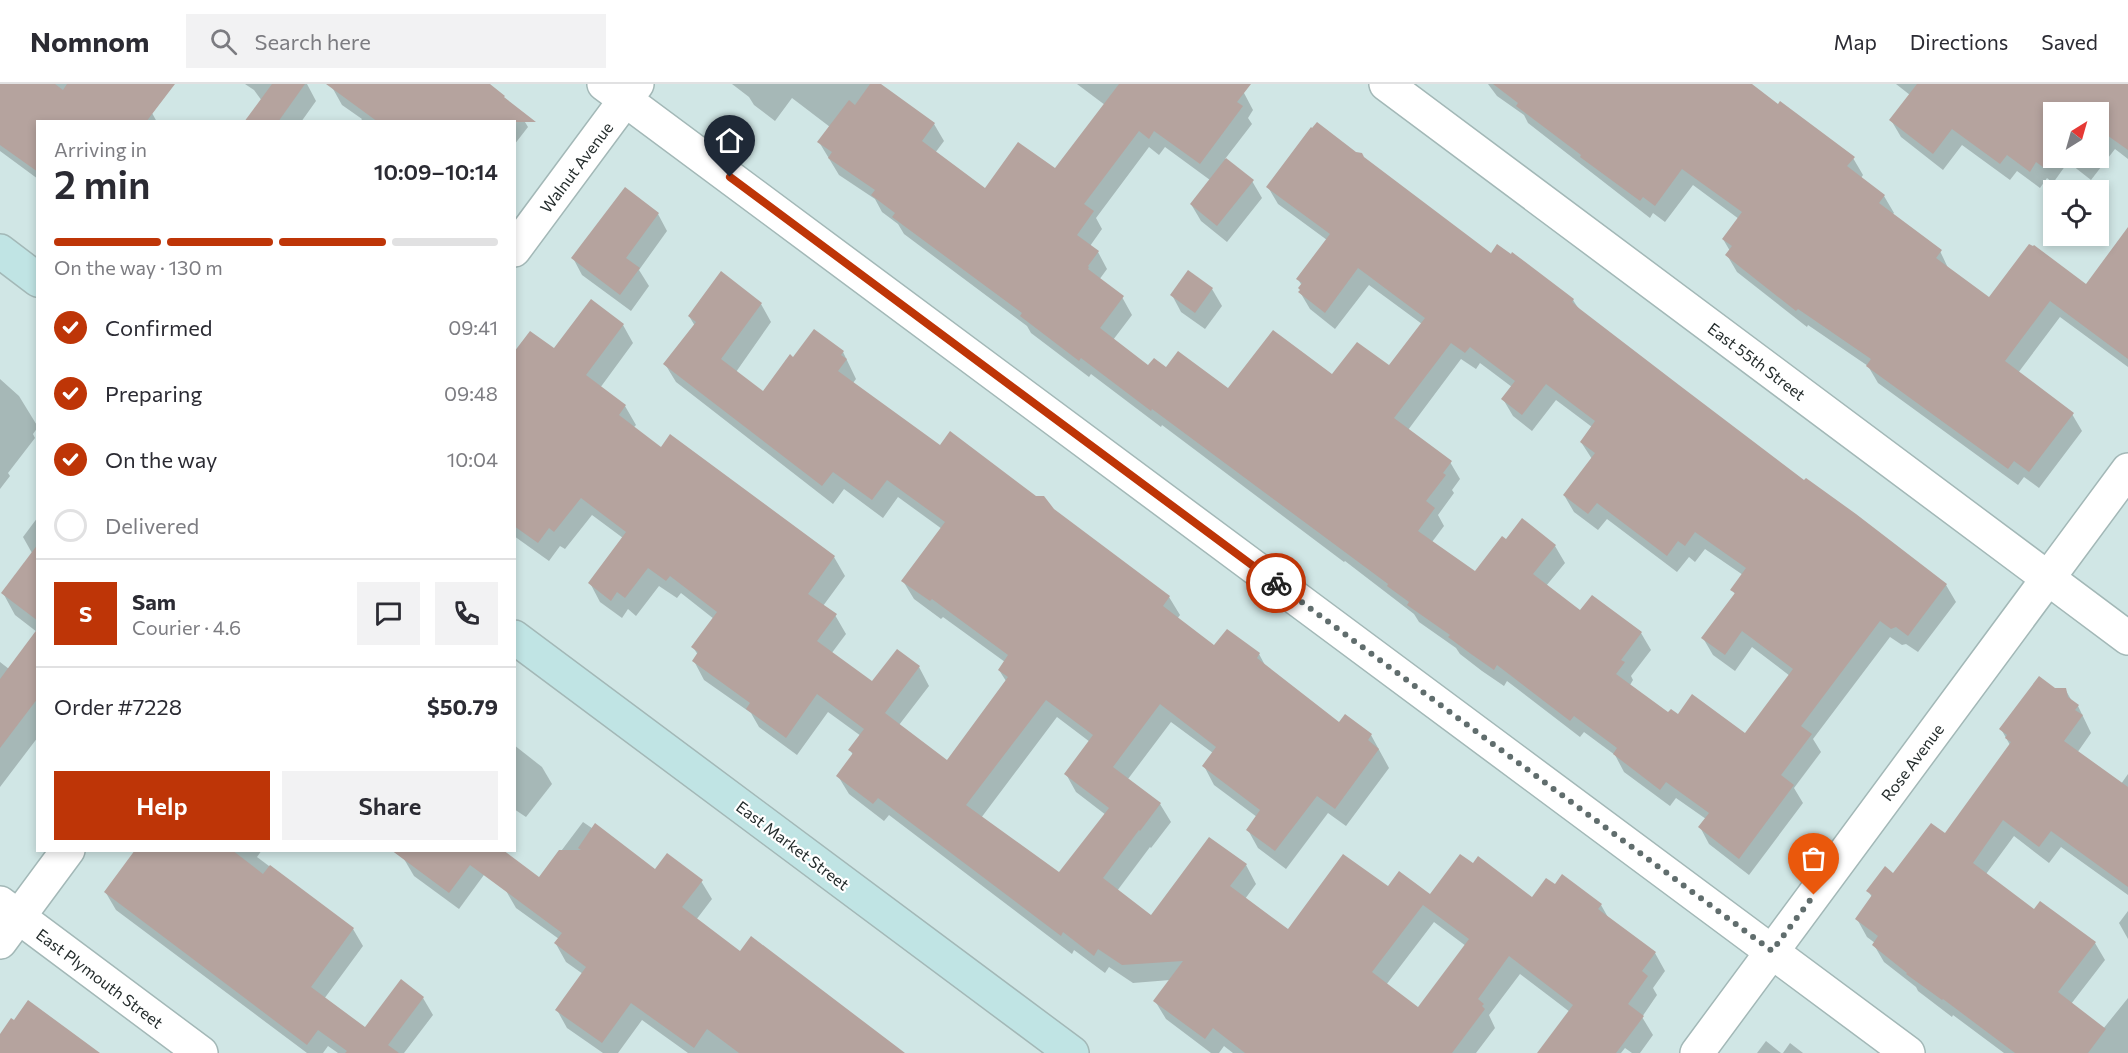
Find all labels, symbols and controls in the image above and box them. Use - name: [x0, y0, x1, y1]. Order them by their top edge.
- search box: [186, 14, 606, 68]
- text: Nomnom: [30, 24, 150, 58]
- icon: search: [207, 25, 240, 58]
- text: Search here: [255, 28, 371, 55]
- text: Map: [1834, 29, 1877, 54]
- text: Directions: [1910, 29, 2008, 54]
- text: Saved: [2041, 29, 2098, 54]
- north arrow: [2043, 102, 2109, 168]
- map controls: [2043, 102, 2109, 246]
- pin: [704, 115, 755, 177]
- street label: Walnut Avenue: [536, 118, 616, 216]
- icon: home: [713, 124, 746, 157]
- text: Arriving in: [54, 137, 147, 161]
- text: 10:09–10:14: [374, 158, 498, 185]
- text: 2 min: [54, 159, 151, 207]
- button: locate: [2043, 180, 2109, 246]
- text: On the way · 130 m: [54, 255, 223, 279]
- icon: check: [54, 311, 87, 344]
- text: Confirmed: [105, 314, 212, 341]
- text: 09:41: [448, 315, 498, 339]
- street label: East 55th Street: [1705, 318, 1810, 404]
- icon: check: [54, 377, 87, 410]
- text: Preparing: [105, 380, 202, 407]
- text: 09:48: [444, 381, 498, 405]
- icon: check: [54, 443, 87, 476]
- text: On the way: [105, 446, 217, 473]
- text: 10:04: [447, 447, 498, 471]
- text: Delivered: [105, 512, 199, 539]
- courier: [1246, 553, 1306, 613]
- icon: bike: [1260, 567, 1293, 600]
- button: chat: [357, 582, 420, 645]
- button: phone: [435, 582, 498, 645]
- text: Sam: [132, 588, 176, 615]
- text: S: [79, 600, 92, 627]
- text: Courier · 4.6: [132, 615, 241, 639]
- text: Order #7228: [54, 693, 182, 720]
- text: $50.79: [427, 693, 498, 720]
- street label: Rose Avenue: [1877, 720, 1947, 804]
- button: Help: [54, 771, 270, 840]
- button: Share: [282, 771, 498, 840]
- street label: East Market Street: [733, 796, 853, 894]
- pin: [1788, 833, 1839, 895]
- icon: bag: [1797, 842, 1830, 875]
- street label: East Plymouth Street: [33, 924, 167, 1032]

